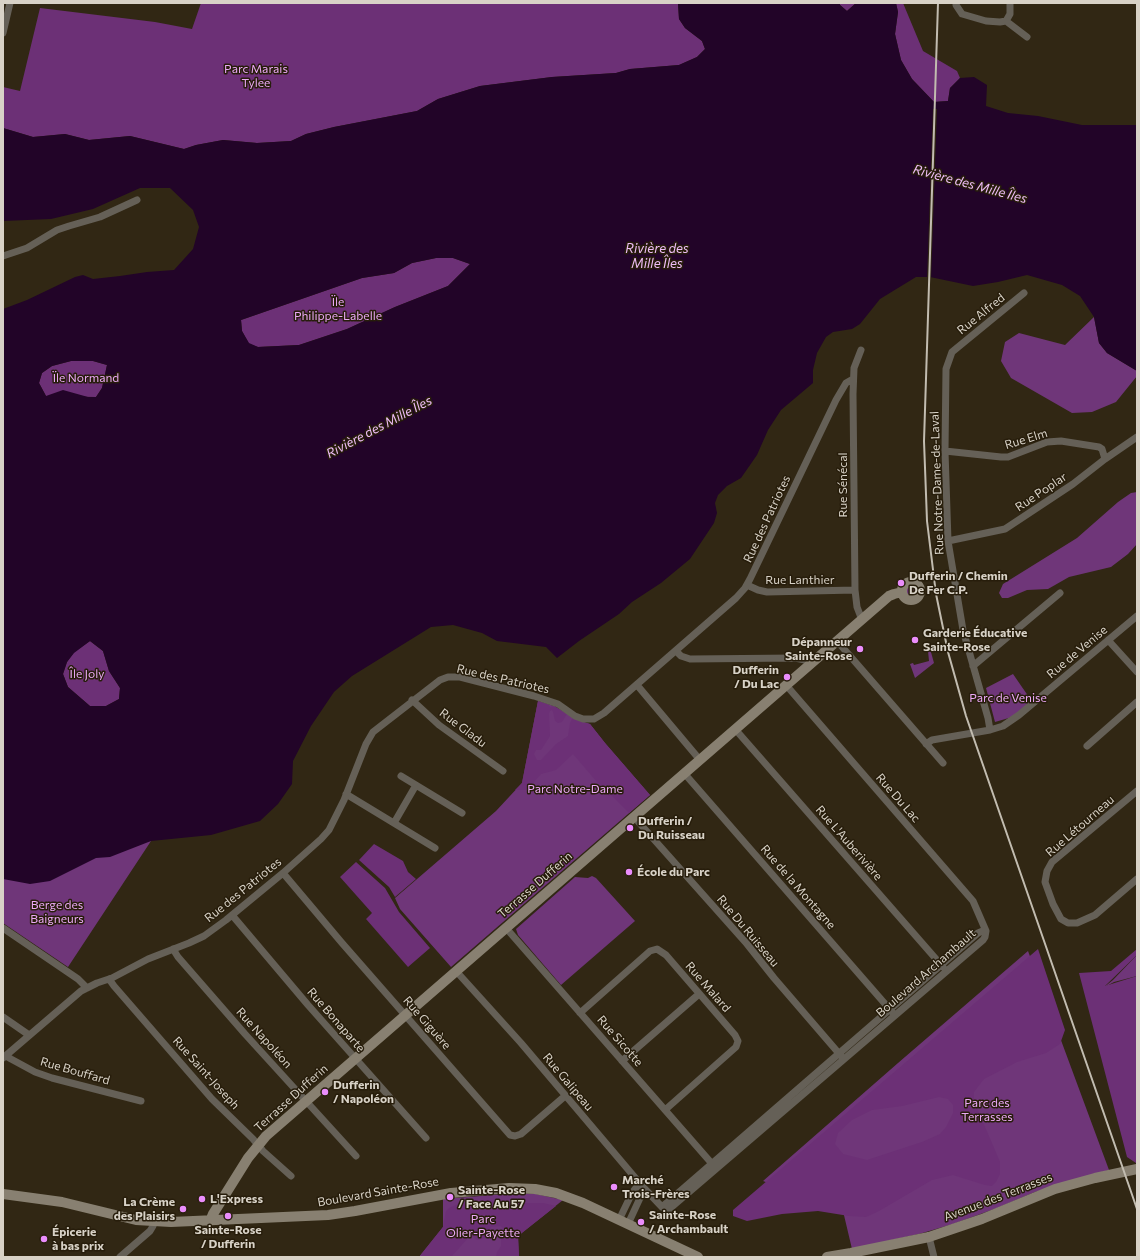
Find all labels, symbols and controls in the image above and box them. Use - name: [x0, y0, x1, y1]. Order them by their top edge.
- park label: Parc Marais Tylee: [224, 62, 288, 90]
- water label: Rivière des Mille Îles: [911, 161, 1029, 207]
- water label: Rivière des Mille Îles: [625, 241, 689, 272]
- street label: Rue Alfred: [954, 290, 1008, 338]
- park label: Ïle Philippe-Labelle: [294, 295, 382, 323]
- park label: Ïle Normand: [53, 371, 119, 385]
- water label: Rivière des Mille Îles: [323, 393, 435, 461]
- street label: Rue Notre-Dame-de-Laval: [927, 411, 947, 555]
- street label: Rue Elm: [1003, 426, 1049, 452]
- street label: Rue Sénécal: [836, 452, 850, 518]
- street label: Rue Poplar: [1013, 470, 1069, 514]
- street label: Rue des Patriotes: [740, 473, 794, 565]
- place label: Dufferin / Chemin De Fer C.P.: [909, 569, 1008, 597]
- street label: Rue Lanthier: [765, 573, 835, 587]
- marker: Dufferin / Chemin De Fer C.P.: [896, 578, 906, 588]
- street label: Rue de Venise: [1044, 623, 1110, 681]
- place label: Garderie Éducative Sainte-Rose: [923, 626, 1027, 654]
- place label: Dépanneur Sainte-Rose: [785, 635, 852, 663]
- marker: Garderie Éducative Sainte-Rose: [910, 635, 920, 645]
- marker: Dépanneur Sainte-Rose: [855, 644, 865, 654]
- street label: Rue des Patriotes: [455, 661, 551, 697]
- place label: Dufferin / Du Lac: [733, 663, 779, 691]
- park label: Île Joly: [70, 667, 104, 681]
- marker: Dufferin / Du Lac: [782, 672, 792, 682]
- park label: Parc de Venise: [969, 691, 1047, 705]
- street label: Rue Gladu: [437, 706, 489, 750]
- street label: Rue Du Lac: [873, 771, 923, 825]
- park label: Parc Notre-Dame: [527, 782, 623, 796]
- street label: Rue Létourneau: [1043, 792, 1117, 860]
- street label: Rue L'Auberivière: [813, 803, 885, 883]
- place label: Dufferin / Du Ruisseau: [638, 814, 705, 842]
- marker: Dufferin / Du Ruisseau: [625, 823, 635, 833]
- street label: Rue de la Montagne: [758, 842, 838, 932]
- street label: Terrasse Dufferin: [495, 849, 575, 921]
- street label: Rue des Patriotes: [202, 855, 284, 925]
- place label: École du Parc: [637, 865, 710, 879]
- marker: École du Parc: [624, 867, 634, 877]
- street label: Rue Du Ruisseau: [714, 892, 782, 970]
- park label: Berge des Baigneurs: [30, 898, 84, 926]
- street label: Boulevard Archambault: [873, 926, 979, 1020]
- street label: Rue Malard: [682, 959, 734, 1015]
- street label: Rue Bonaparte: [304, 985, 368, 1055]
- street label: Rue Giguère: [400, 994, 454, 1052]
- street label: Rue Napoléon: [233, 1005, 295, 1071]
- street label: Rue Sicotte: [594, 1013, 646, 1069]
- street label: Rue Saint-Joseph: [170, 1034, 242, 1112]
- street label: Rue Galipeau: [540, 1050, 596, 1114]
- street label: Rue Bouffard: [39, 1054, 111, 1088]
- street label: Terrasse Dufferin: [251, 1061, 331, 1135]
- place label: Dufferin / Napoléon: [333, 1078, 394, 1106]
- marker: Dufferin / Napoléon: [320, 1087, 330, 1097]
- park label: Parc des Terrasses: [961, 1096, 1013, 1124]
- street label: Avenue des Terrasses: [942, 1170, 1054, 1224]
- place label: Marché Trois-Frères: [622, 1173, 690, 1201]
- street label: Boulevard Sainte-Rose: [316, 1174, 440, 1210]
- marker: Marché Trois-Frères: [609, 1182, 619, 1192]
- place label: Sainte-Rose / Face Au 57: [458, 1183, 525, 1211]
- place label: L'Express: [210, 1192, 263, 1206]
- marker: Sainte-Rose / Face Au 57: [445, 1192, 455, 1202]
- marker: L'Express: [197, 1194, 207, 1204]
- place label: La Crème des Plaisirs: [114, 1195, 175, 1223]
- marker: La Crème des Plaisirs: [178, 1204, 188, 1214]
- place label: Sainte-Rose / Archambault: [649, 1208, 728, 1236]
- marker: Sainte-Rose / Dufferin: [223, 1211, 233, 1221]
- park label: Parc Olier-Payette: [446, 1212, 520, 1240]
- marker: Sainte-Rose / Archambault: [636, 1217, 646, 1227]
- place label: Sainte-Rose / Dufferin: [194, 1223, 262, 1251]
- place label: Épicerie à bas prix: [52, 1225, 104, 1253]
- marker: Épicerie à bas prix: [39, 1234, 49, 1244]

